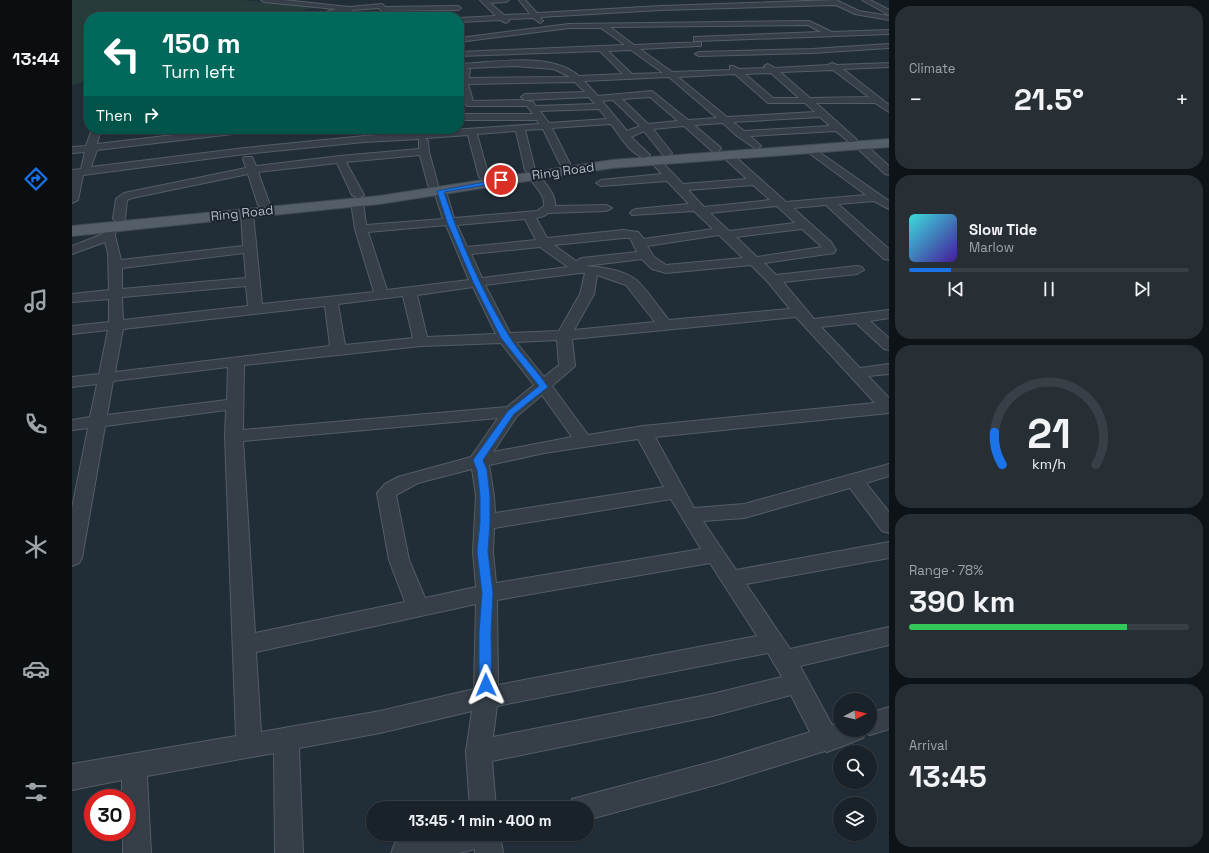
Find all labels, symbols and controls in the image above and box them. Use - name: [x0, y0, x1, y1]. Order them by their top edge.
- text: 150 m: [162, 25, 241, 61]
- icon: left: [96, 28, 148, 80]
- text: 13:44: [12, 47, 60, 70]
- text: Turn left: [162, 60, 235, 83]
- text: Climate: [909, 60, 955, 77]
- text: 21.5°: [1014, 80, 1084, 119]
- text: −: [909, 85, 923, 113]
- text: +: [1175, 85, 1189, 113]
- icon: right: [140, 104, 162, 126]
- text: Then: [96, 106, 132, 125]
- street label: Ring Road: [531, 158, 595, 184]
- pin: [484, 163, 518, 197]
- icon: directions: [22, 165, 50, 193]
- icon: arrive: [490, 169, 512, 191]
- street label: Ring Road: [210, 201, 274, 225]
- text: Slow Tide: [969, 220, 1037, 239]
- text: Marlow: [969, 239, 1014, 256]
- icon: previous: [945, 278, 967, 300]
- icon: pause: [1038, 278, 1060, 300]
- icon: next: [1131, 278, 1153, 300]
- icon: music: [22, 287, 50, 315]
- text: 21: [1027, 406, 1071, 459]
- icon: phone: [22, 410, 50, 438]
- text: km/h: [1032, 454, 1066, 472]
- icon: climate: [22, 533, 50, 561]
- text: Range · 78%: [909, 562, 983, 579]
- text: 390 km: [909, 582, 1015, 621]
- icon: car: [22, 655, 50, 683]
- position arrow: [465, 664, 507, 706]
- north arrow: [833, 693, 877, 737]
- map controls: [833, 693, 877, 841]
- text: Arrival: [909, 737, 948, 754]
- button: search: [833, 745, 877, 789]
- text: 13:45: [909, 757, 987, 796]
- icon: filters: [22, 778, 50, 806]
- speed limit sign: 30: [84, 789, 136, 841]
- button: layers: [833, 797, 877, 841]
- text: 13:45 · 1 min · 400 m: [409, 811, 551, 830]

